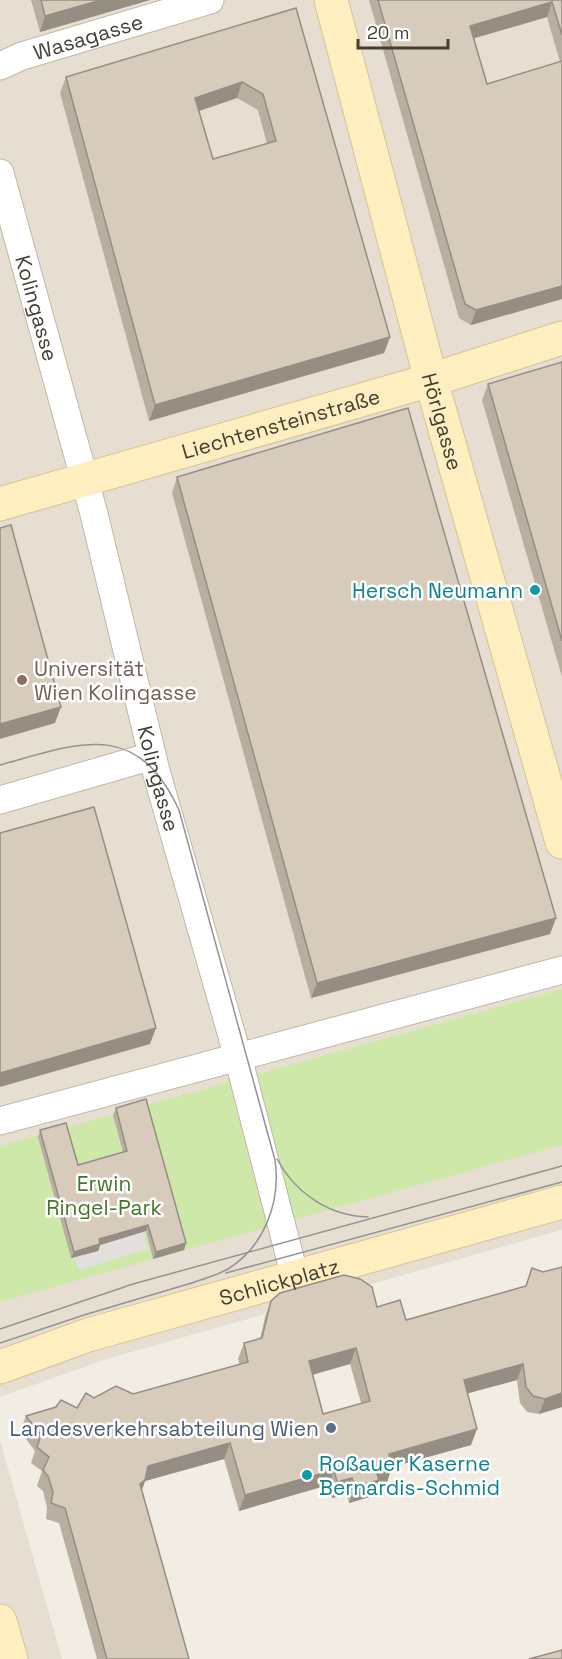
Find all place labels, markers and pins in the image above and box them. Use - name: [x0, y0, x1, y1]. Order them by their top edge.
- place label: Hersch Neumann: [352, 577, 523, 604]
- marker: Hersch Neumann: [528, 583, 542, 597]
- place label: Universität Wien Kolingasse: [34, 655, 197, 706]
- marker: Universität Wien Kolingasse: [15, 673, 29, 687]
- place label: Landesverkehrsabteilung Wien: [10, 1415, 319, 1442]
- marker: Landesverkehrsabteilung Wien: [324, 1421, 338, 1435]
- place label: Roßauer Kaserne Bernardis-Schmid: [319, 1450, 500, 1501]
- marker: Roßauer Kaserne Bernardis-Schmid: [300, 1468, 314, 1482]

